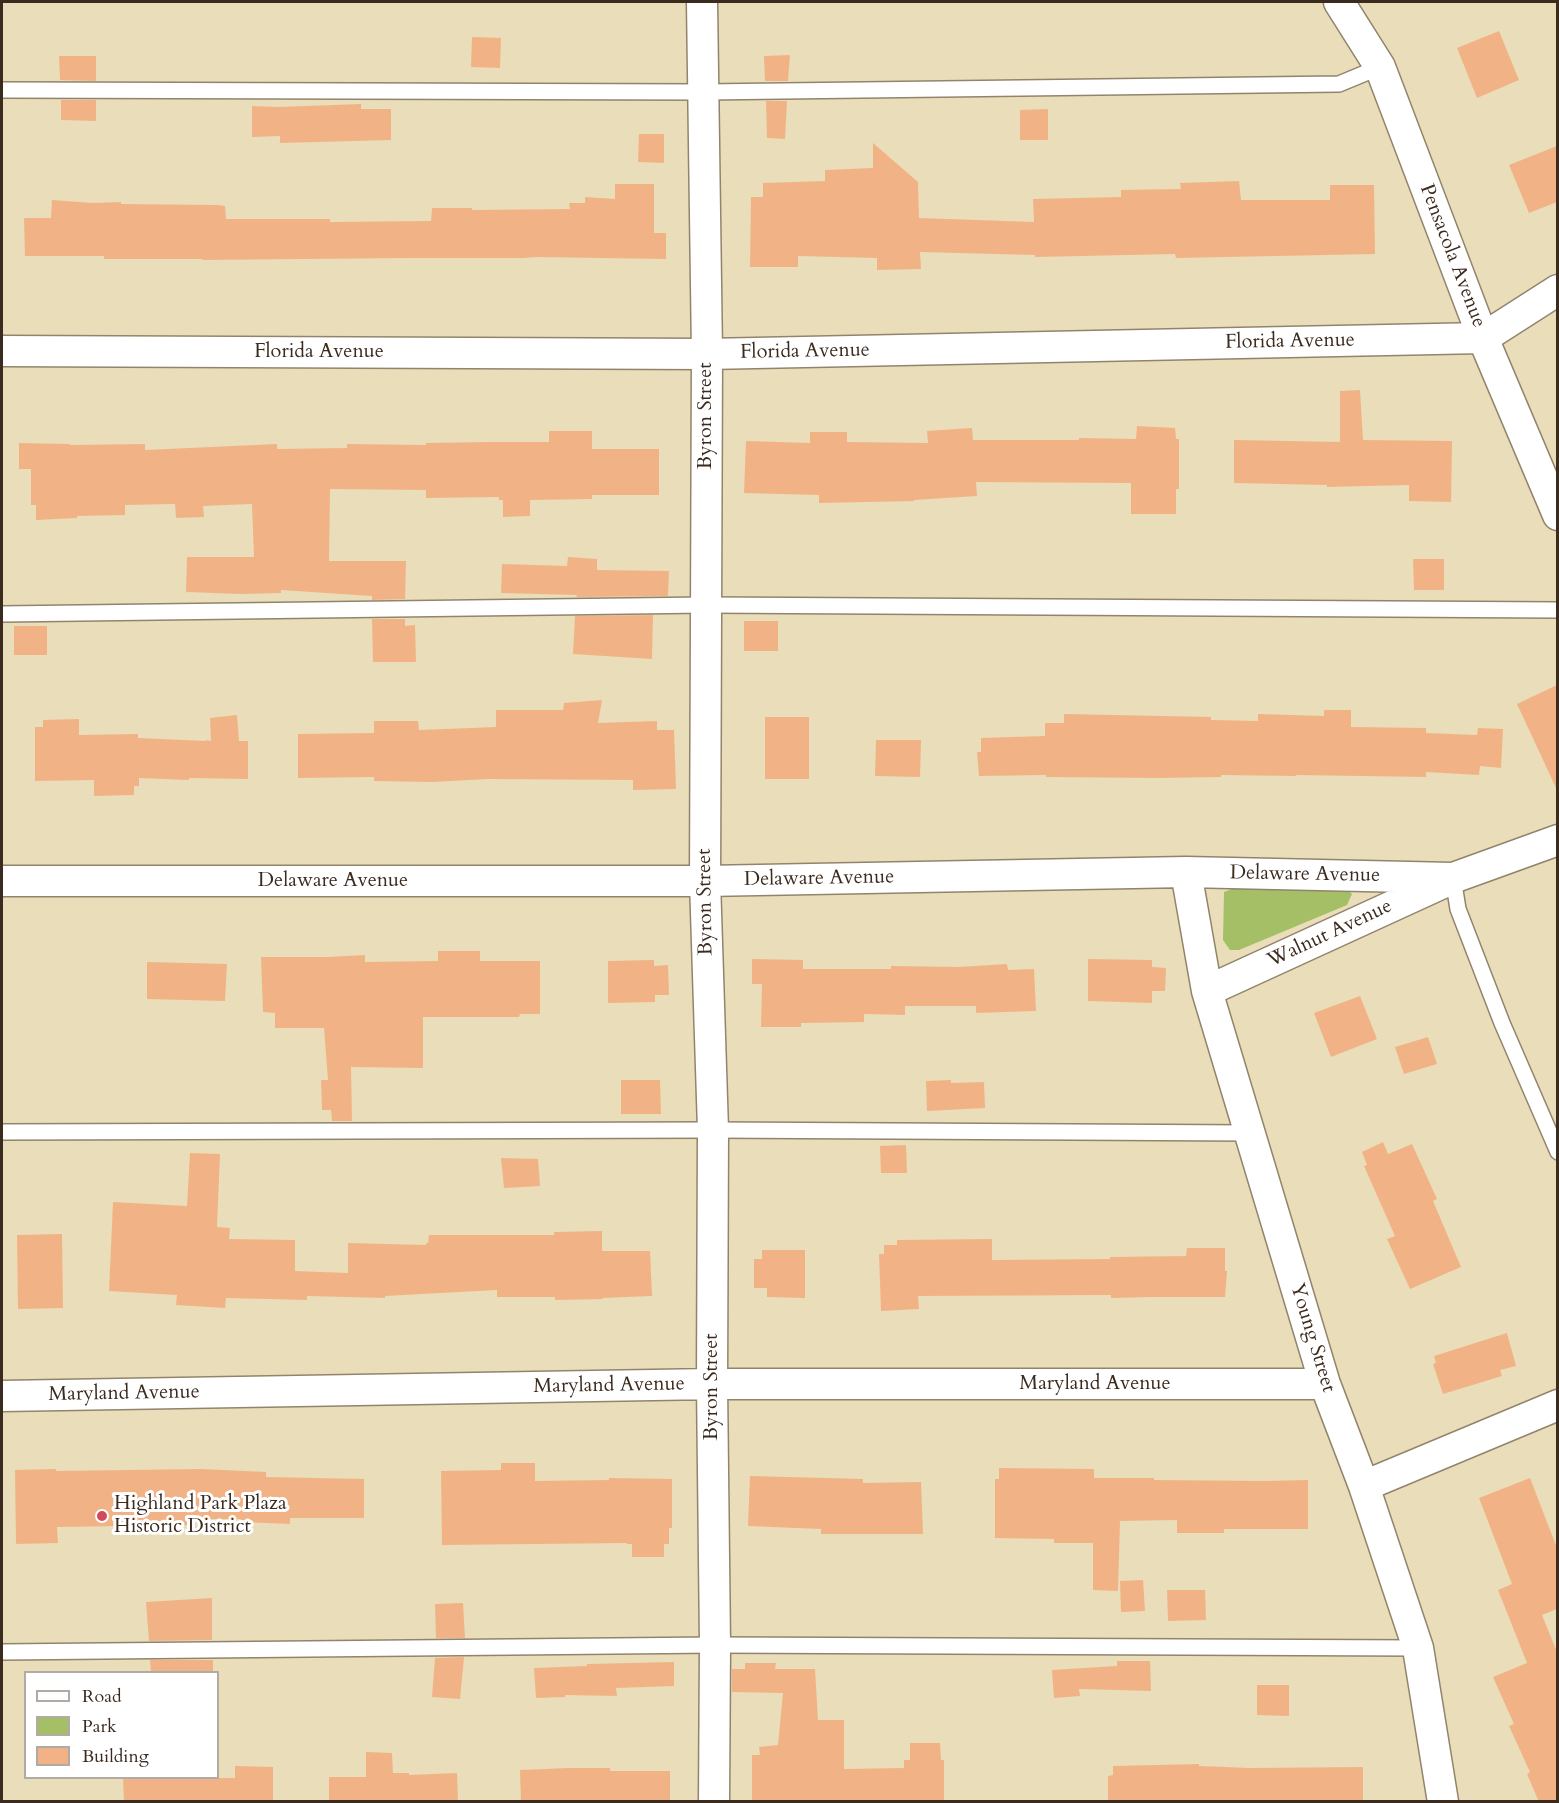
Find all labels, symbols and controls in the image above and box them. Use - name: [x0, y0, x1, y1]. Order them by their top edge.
- street label: Pensacola Avenue: [1414, 181, 1490, 331]
- street label: Florida Avenue: [1225, 329, 1355, 355]
- street label: Florida Avenue: [740, 339, 870, 365]
- street label: Florida Avenue: [254, 340, 384, 364]
- street label: Byron Street: [694, 362, 718, 470]
- street label: Byron Street: [693, 848, 719, 956]
- street label: Delaware Avenue: [1230, 862, 1380, 888]
- street label: Delaware Avenue: [744, 866, 894, 892]
- street label: Delaware Avenue: [258, 869, 408, 893]
- street label: Walnut Avenue: [1264, 895, 1396, 973]
- street label: Young Street: [1284, 1281, 1340, 1395]
- street label: Byron Street: [700, 1333, 724, 1441]
- street label: Maryland Avenue: [1019, 1372, 1171, 1396]
- street label: Maryland Avenue: [533, 1373, 685, 1399]
- street label: Maryland Avenue: [48, 1381, 200, 1407]
- place label: Highland Park Plaza Historic District: [114, 1492, 287, 1539]
- marker: Highland Park Plaza Historic District: [95, 1509, 109, 1523]
- legend: [24, 1671, 219, 1779]
- text: Road: [82, 1684, 122, 1709]
- text: Park: [82, 1714, 117, 1739]
- text: Building: [82, 1744, 149, 1769]

